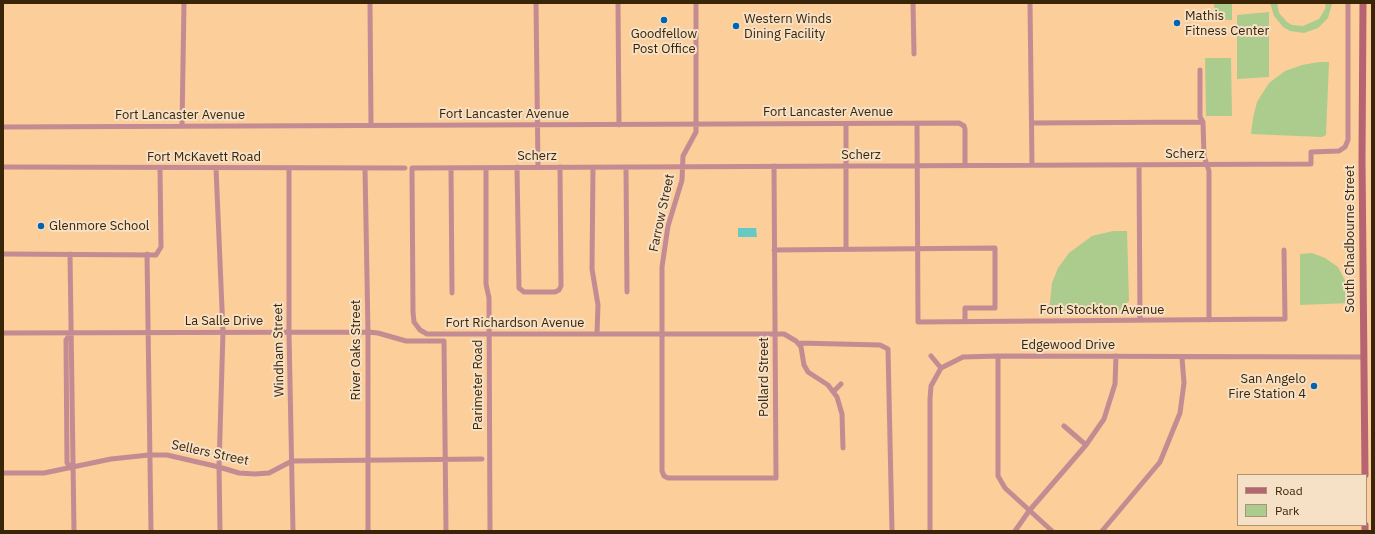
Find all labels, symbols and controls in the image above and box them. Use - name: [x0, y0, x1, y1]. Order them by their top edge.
- place label: Mathis Fitness Center: [1185, 8, 1269, 39]
- place label: Western Winds Dining Facility: [744, 11, 832, 42]
- marker: Goodfellow Post Office: [659, 15, 669, 25]
- marker: Mathis Fitness Center: [1172, 18, 1182, 28]
- marker: Western Winds Dining Facility: [731, 21, 741, 31]
- place label: Goodfellow Post Office: [631, 26, 697, 57]
- street label: Fort Lancaster Avenue: [763, 104, 893, 120]
- street label: Fort Lancaster Avenue: [439, 106, 569, 122]
- street label: Fort Lancaster Avenue: [115, 107, 245, 123]
- street label: Scherz: [1165, 146, 1205, 162]
- street label: Scherz: [841, 147, 881, 163]
- street label: Scherz: [517, 148, 557, 164]
- street label: Fort McKavett Road: [147, 149, 261, 165]
- street label: South Chadbourne Street: [1342, 165, 1358, 313]
- street label: Farrow Street: [646, 173, 678, 253]
- place label: Glenmore School: [49, 218, 149, 234]
- marker: Glenmore School: [36, 221, 46, 231]
- street label: River Oaks Street: [348, 300, 364, 400]
- street label: Fort Stockton Avenue: [1040, 302, 1164, 318]
- street label: Windham Street: [270, 303, 288, 397]
- street label: La Salle Drive: [185, 313, 263, 329]
- street label: Fort Richardson Avenue: [446, 315, 584, 331]
- street label: Pollard Street: [756, 337, 772, 417]
- street label: Edgewood Drive: [1021, 337, 1115, 353]
- street label: Parimeter Road: [470, 340, 486, 430]
- place label: San Angelo Fire Station 4: [1228, 371, 1306, 402]
- marker: San Angelo Fire Station 4: [1309, 381, 1319, 391]
- street label: Sellers Street: [170, 437, 250, 469]
- legend: [1237, 474, 1367, 526]
- text: Road: [1275, 483, 1303, 498]
- text: Park: [1275, 503, 1299, 518]

